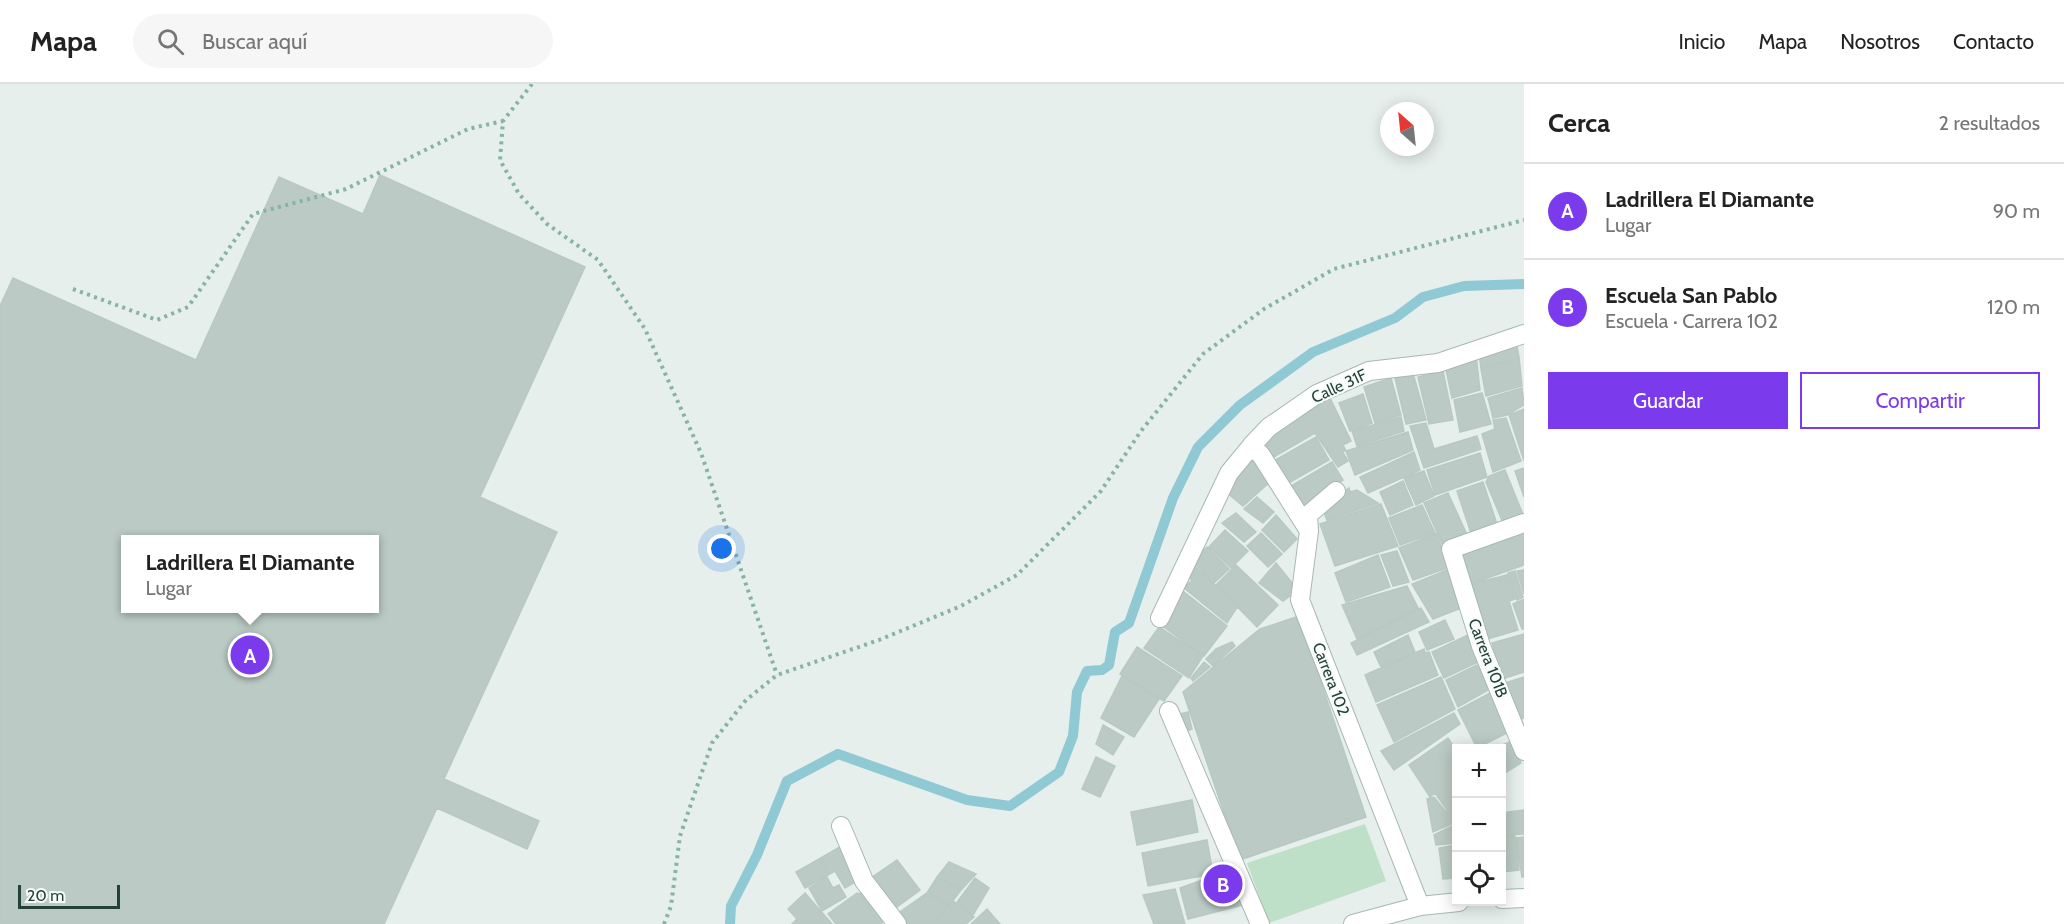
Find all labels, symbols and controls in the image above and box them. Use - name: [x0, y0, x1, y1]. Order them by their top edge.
- search box: [133, 14, 553, 68]
- text: Mapa: [30, 24, 97, 58]
- icon: search: [154, 25, 187, 58]
- text: Buscar aquí: [202, 28, 307, 55]
- text: Inicio: [1678, 29, 1725, 54]
- text: Mapa: [1758, 29, 1807, 54]
- text: Nosotros: [1840, 29, 1920, 54]
- text: Contacto: [1953, 29, 2034, 54]
- north arrow: [1380, 102, 1434, 156]
- text: Cerca: [1548, 107, 1610, 139]
- text: 2 resultados: [1939, 111, 2040, 135]
- text: Ladrillera El Diamante: [1605, 186, 1814, 213]
- text: A: [1561, 199, 1574, 223]
- text: 90 m: [1993, 199, 2040, 223]
- text: Lugar: [1605, 213, 1651, 237]
- text: Escuela San Pablo: [1605, 282, 1777, 309]
- text: B: [1561, 295, 1574, 319]
- text: 120 m: [1987, 295, 2040, 319]
- text: Escuela · Carrera 102: [1605, 309, 1778, 333]
- street label: Calle 31F: [1308, 365, 1370, 407]
- button: Guardar: [1548, 372, 1788, 429]
- button: Compartir: [1800, 372, 2040, 429]
- your location: [707, 534, 736, 563]
- popup: [121, 535, 379, 613]
- text: Ladrillera El Diamante: [146, 549, 355, 576]
- text: Lugar: [146, 576, 192, 600]
- street label: Carrera 101B: [1464, 616, 1512, 701]
- pin: A: [230, 632, 270, 678]
- street label: Carrera 102: [1308, 640, 1354, 718]
- map controls: [1452, 744, 1506, 906]
- button: +: [1452, 744, 1506, 798]
- button: −: [1452, 798, 1506, 852]
- button: locate: [1452, 852, 1506, 906]
- pin: B: [1204, 862, 1242, 906]
- scale bar: [18, 882, 120, 910]
- text: 20 m: [27, 886, 64, 905]

